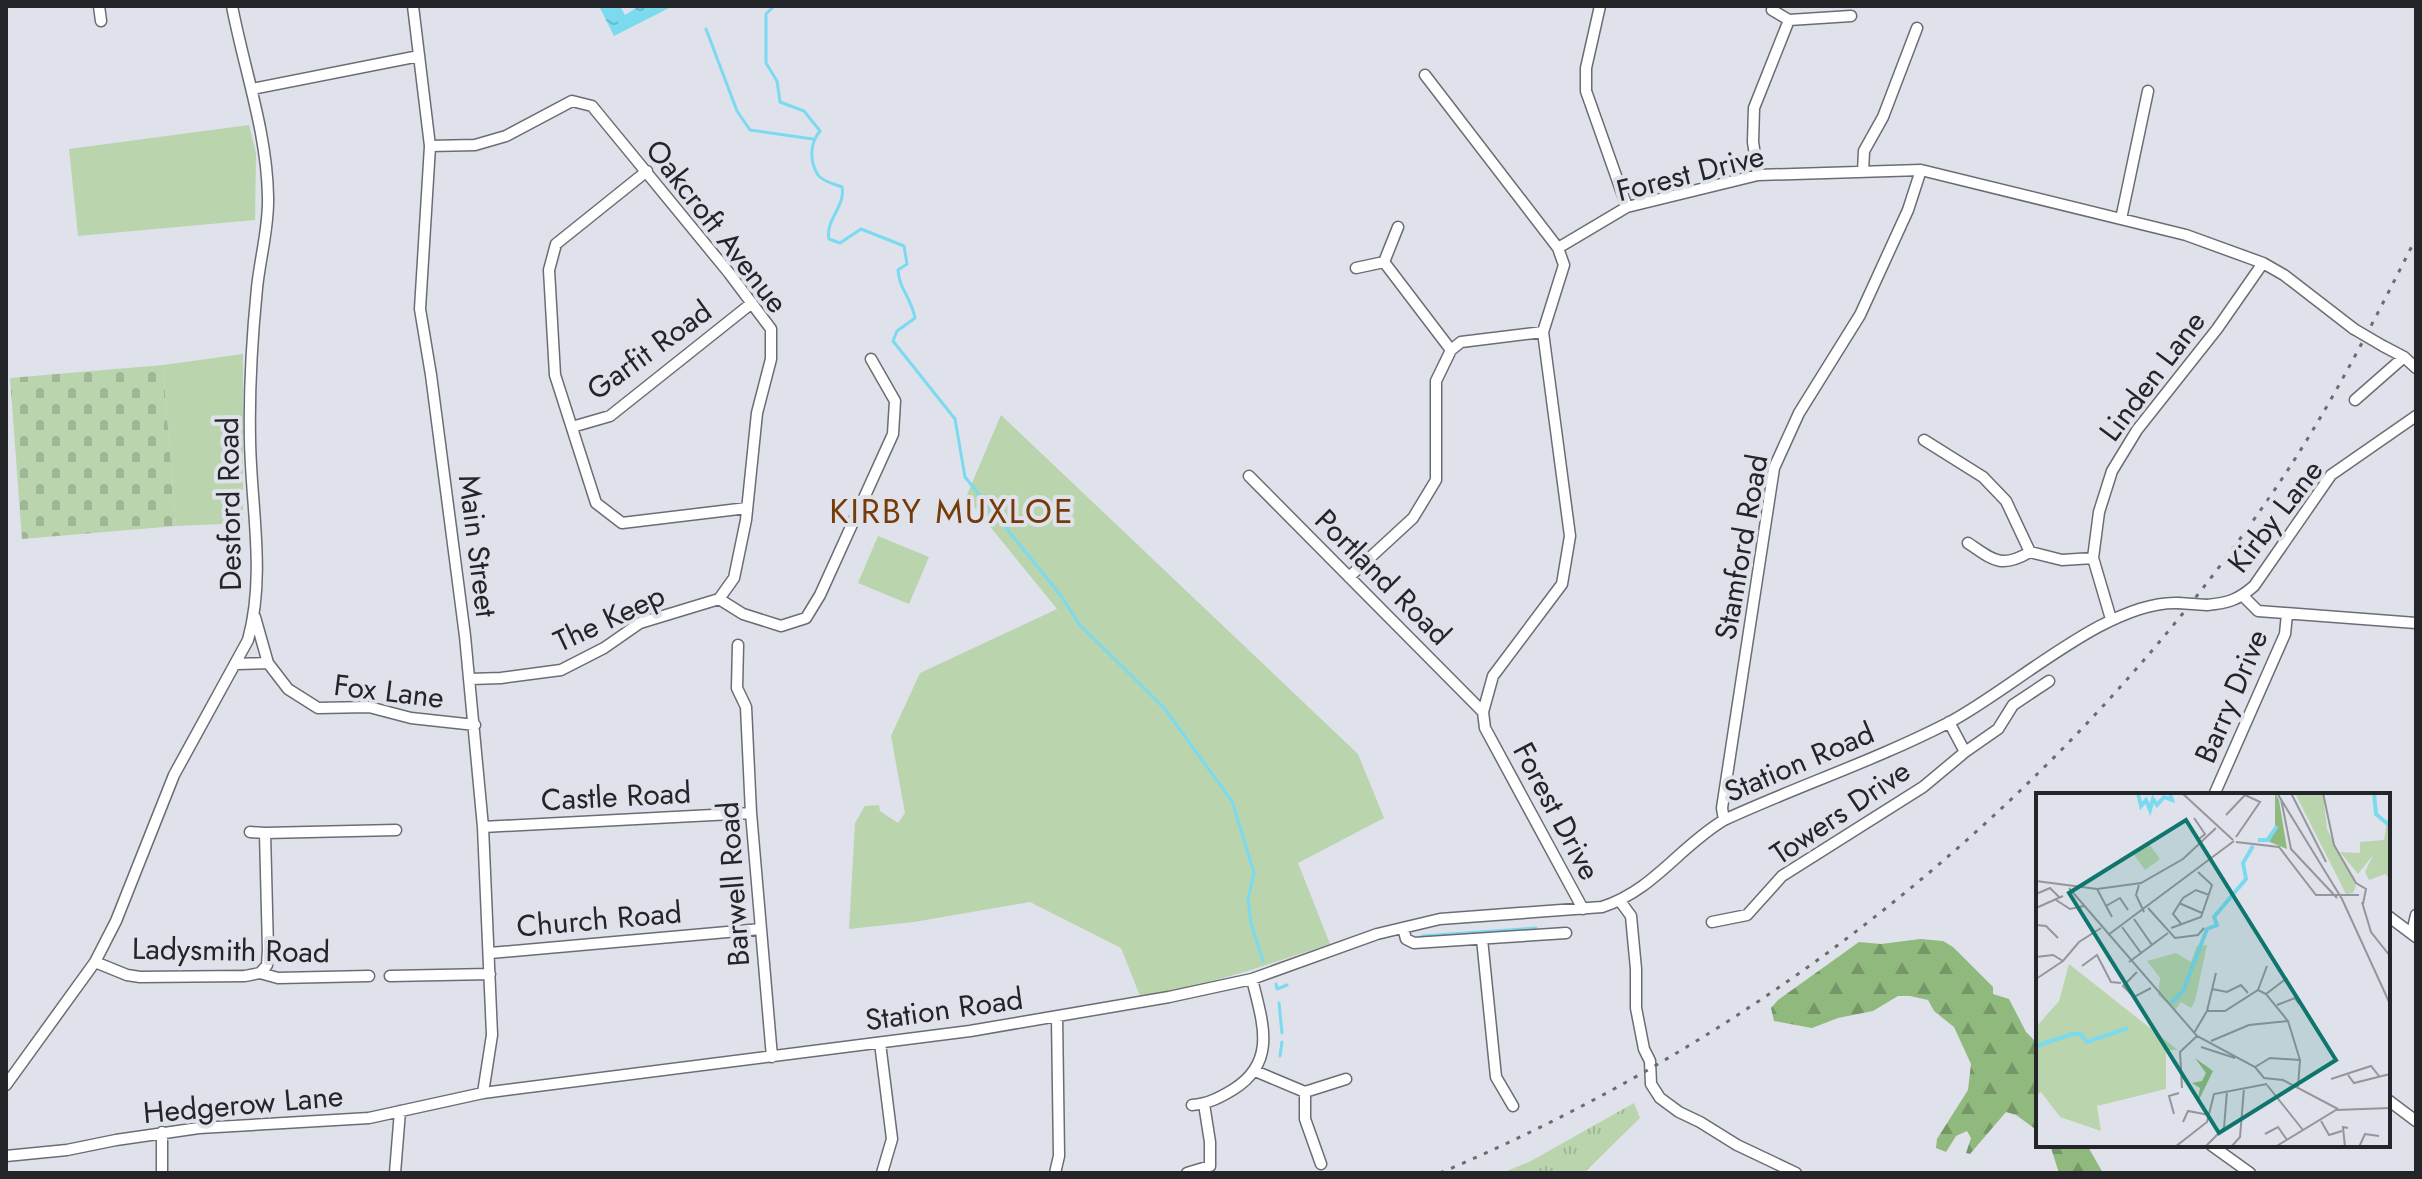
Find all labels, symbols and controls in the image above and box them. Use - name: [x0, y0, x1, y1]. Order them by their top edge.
- street label: Oakcroft Avenue: [636, 130, 798, 322]
- street label: Forest Drive: [1612, 134, 1768, 212]
- street label: Garfit Road: [578, 290, 720, 410]
- street label: Linden Lane: [2089, 302, 2215, 450]
- street label: Desford Road: [206, 417, 252, 591]
- street label: Kirby Lane: [2217, 450, 2333, 582]
- street label: Stamford Road: [1704, 451, 1778, 643]
- street label: Main Street: [448, 472, 508, 620]
- district label: KIRBY MUXLOE: [829, 487, 1075, 536]
- street label: Portland Road: [1305, 499, 1461, 655]
- street label: The Keep: [546, 574, 672, 662]
- street label: Barry Drive: [2184, 622, 2278, 770]
- street label: Fox Lane: [331, 663, 447, 719]
- street label: Station Road: [1717, 711, 1881, 813]
- street label: Forest Drive: [1503, 734, 1611, 888]
- street label: Towers Drive: [1762, 749, 1918, 875]
- street label: Castle Road: [540, 771, 692, 821]
- inset map: [2036, 793, 2390, 1147]
- street label: Barwell Road: [706, 800, 760, 968]
- street label: Church Road: [515, 890, 683, 948]
- street label: Ladysmith Road: [132, 927, 330, 973]
- street label: Station Road: [862, 977, 1026, 1041]
- street label: Hedgerow Lane: [141, 1074, 345, 1134]

